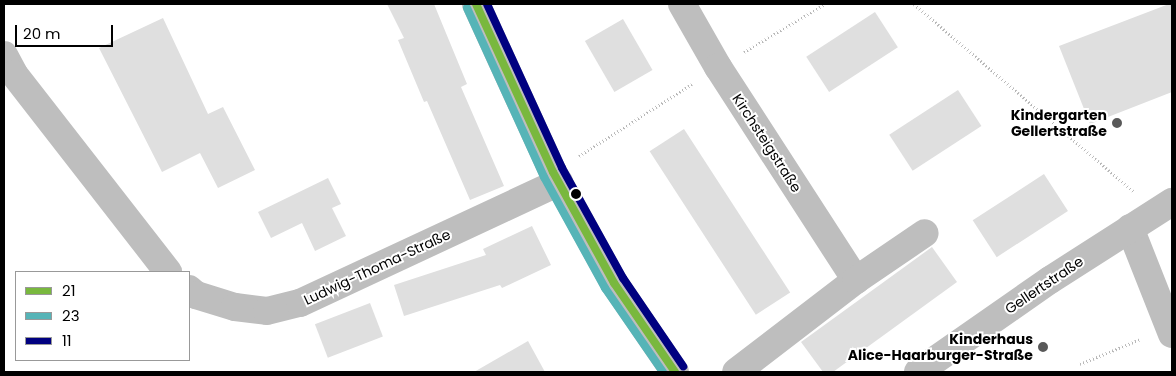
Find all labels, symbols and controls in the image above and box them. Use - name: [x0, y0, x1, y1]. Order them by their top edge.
- scale bar: [18, 15, 115, 47]
- text: 20 m: [23, 23, 61, 44]
- street label: Kirchsteigstraße: [729, 91, 805, 195]
- place label: Kindergarten Gellertstraße: [1011, 107, 1107, 140]
- marker: Kindergarten Gellertstraße: [1111, 117, 1123, 129]
- unlabelled marker: [571, 189, 581, 199]
- street label: Ludwig-Thoma-Straße: [301, 226, 453, 308]
- street label: Gellertstraße: [1002, 253, 1086, 317]
- legend: [15, 271, 190, 361]
- text: 21: [62, 280, 75, 301]
- text: 23: [62, 305, 79, 326]
- text: 11: [62, 330, 72, 351]
- place label: Kinderhaus Alice-Haarburger-Straße: [848, 331, 1033, 364]
- marker: Kinderhaus Alice-Haarburger-Straße: [1037, 341, 1049, 353]

